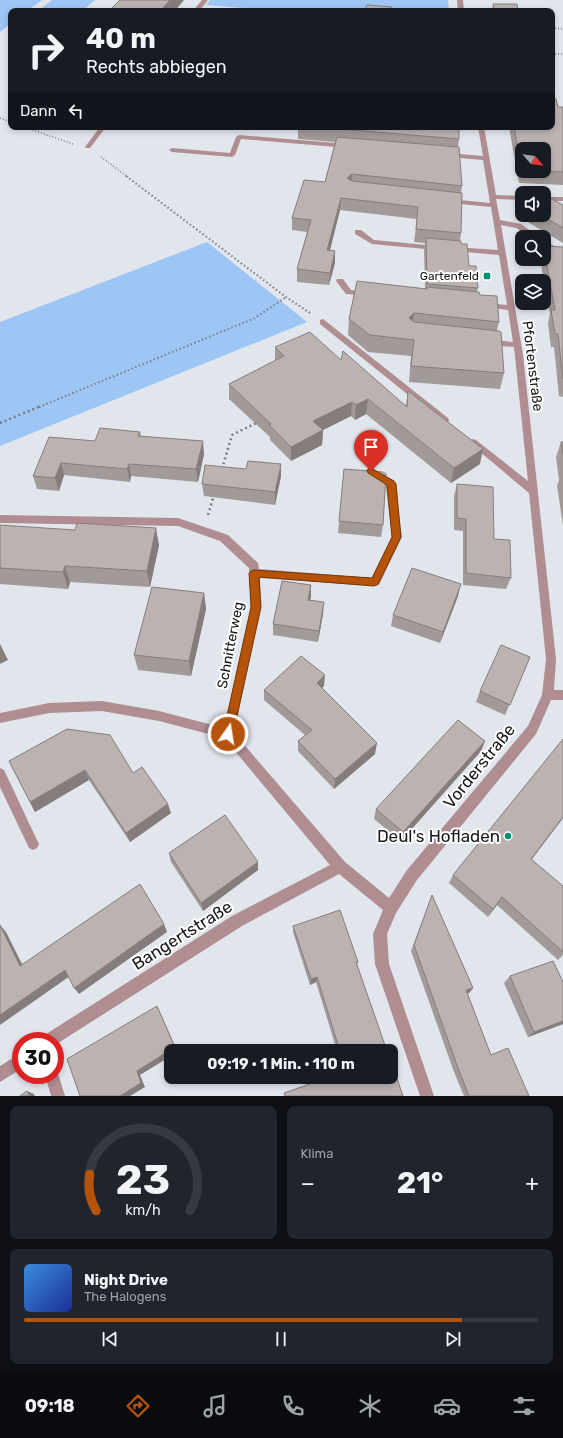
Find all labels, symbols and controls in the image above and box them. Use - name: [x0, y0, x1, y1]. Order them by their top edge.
- text: 40 m: [86, 22, 156, 55]
- icon: right: [20, 24, 72, 76]
- text: Rechts abbiegen: [86, 56, 227, 78]
- icon: left: [65, 100, 87, 122]
- text: Dann: [20, 102, 57, 120]
- north arrow: [515, 142, 551, 178]
- map controls: [515, 142, 551, 310]
- button: sound: [515, 186, 551, 222]
- button: search: [515, 230, 551, 266]
- place label: Gartenfeld: [420, 269, 479, 283]
- marker: Gartenfeld: [482, 271, 492, 281]
- button: layers: [515, 274, 551, 310]
- street label: Pfortenstraße: [519, 320, 547, 412]
- pin: [354, 430, 388, 471]
- icon: arrive: [360, 436, 382, 458]
- street label: Schnitterweg: [214, 600, 247, 690]
- position arrow: [207, 713, 249, 755]
- street label: Vorderstraße: [439, 720, 519, 812]
- place label: Deul's Hofladen: [377, 826, 500, 846]
- marker: Deul's Hofladen: [503, 831, 513, 841]
- street label: Bangertstraße: [128, 896, 236, 974]
- speed limit sign: 30: [12, 1032, 64, 1084]
- text: 09:19 · 1 Min. · 110 m: [207, 1055, 355, 1073]
- text: Klima: [301, 1146, 333, 1161]
- text: 23: [116, 1154, 170, 1203]
- text: 21°: [397, 1165, 443, 1201]
- text: −: [301, 1170, 315, 1197]
- text: +: [525, 1170, 539, 1197]
- text: km/h: [125, 1201, 161, 1218]
- text: Night Drive: [84, 1271, 168, 1289]
- text: The Halogens: [84, 1289, 166, 1304]
- icon: previous: [99, 1328, 121, 1350]
- icon: pause: [270, 1328, 292, 1350]
- icon: next: [442, 1328, 464, 1350]
- icon: directions: [124, 1392, 152, 1420]
- icon: music: [201, 1392, 229, 1420]
- icon: phone: [279, 1392, 307, 1420]
- icon: climate: [356, 1392, 384, 1420]
- icon: car: [433, 1392, 461, 1420]
- icon: filters: [510, 1392, 538, 1420]
- text: 09:18: [25, 1395, 75, 1417]

